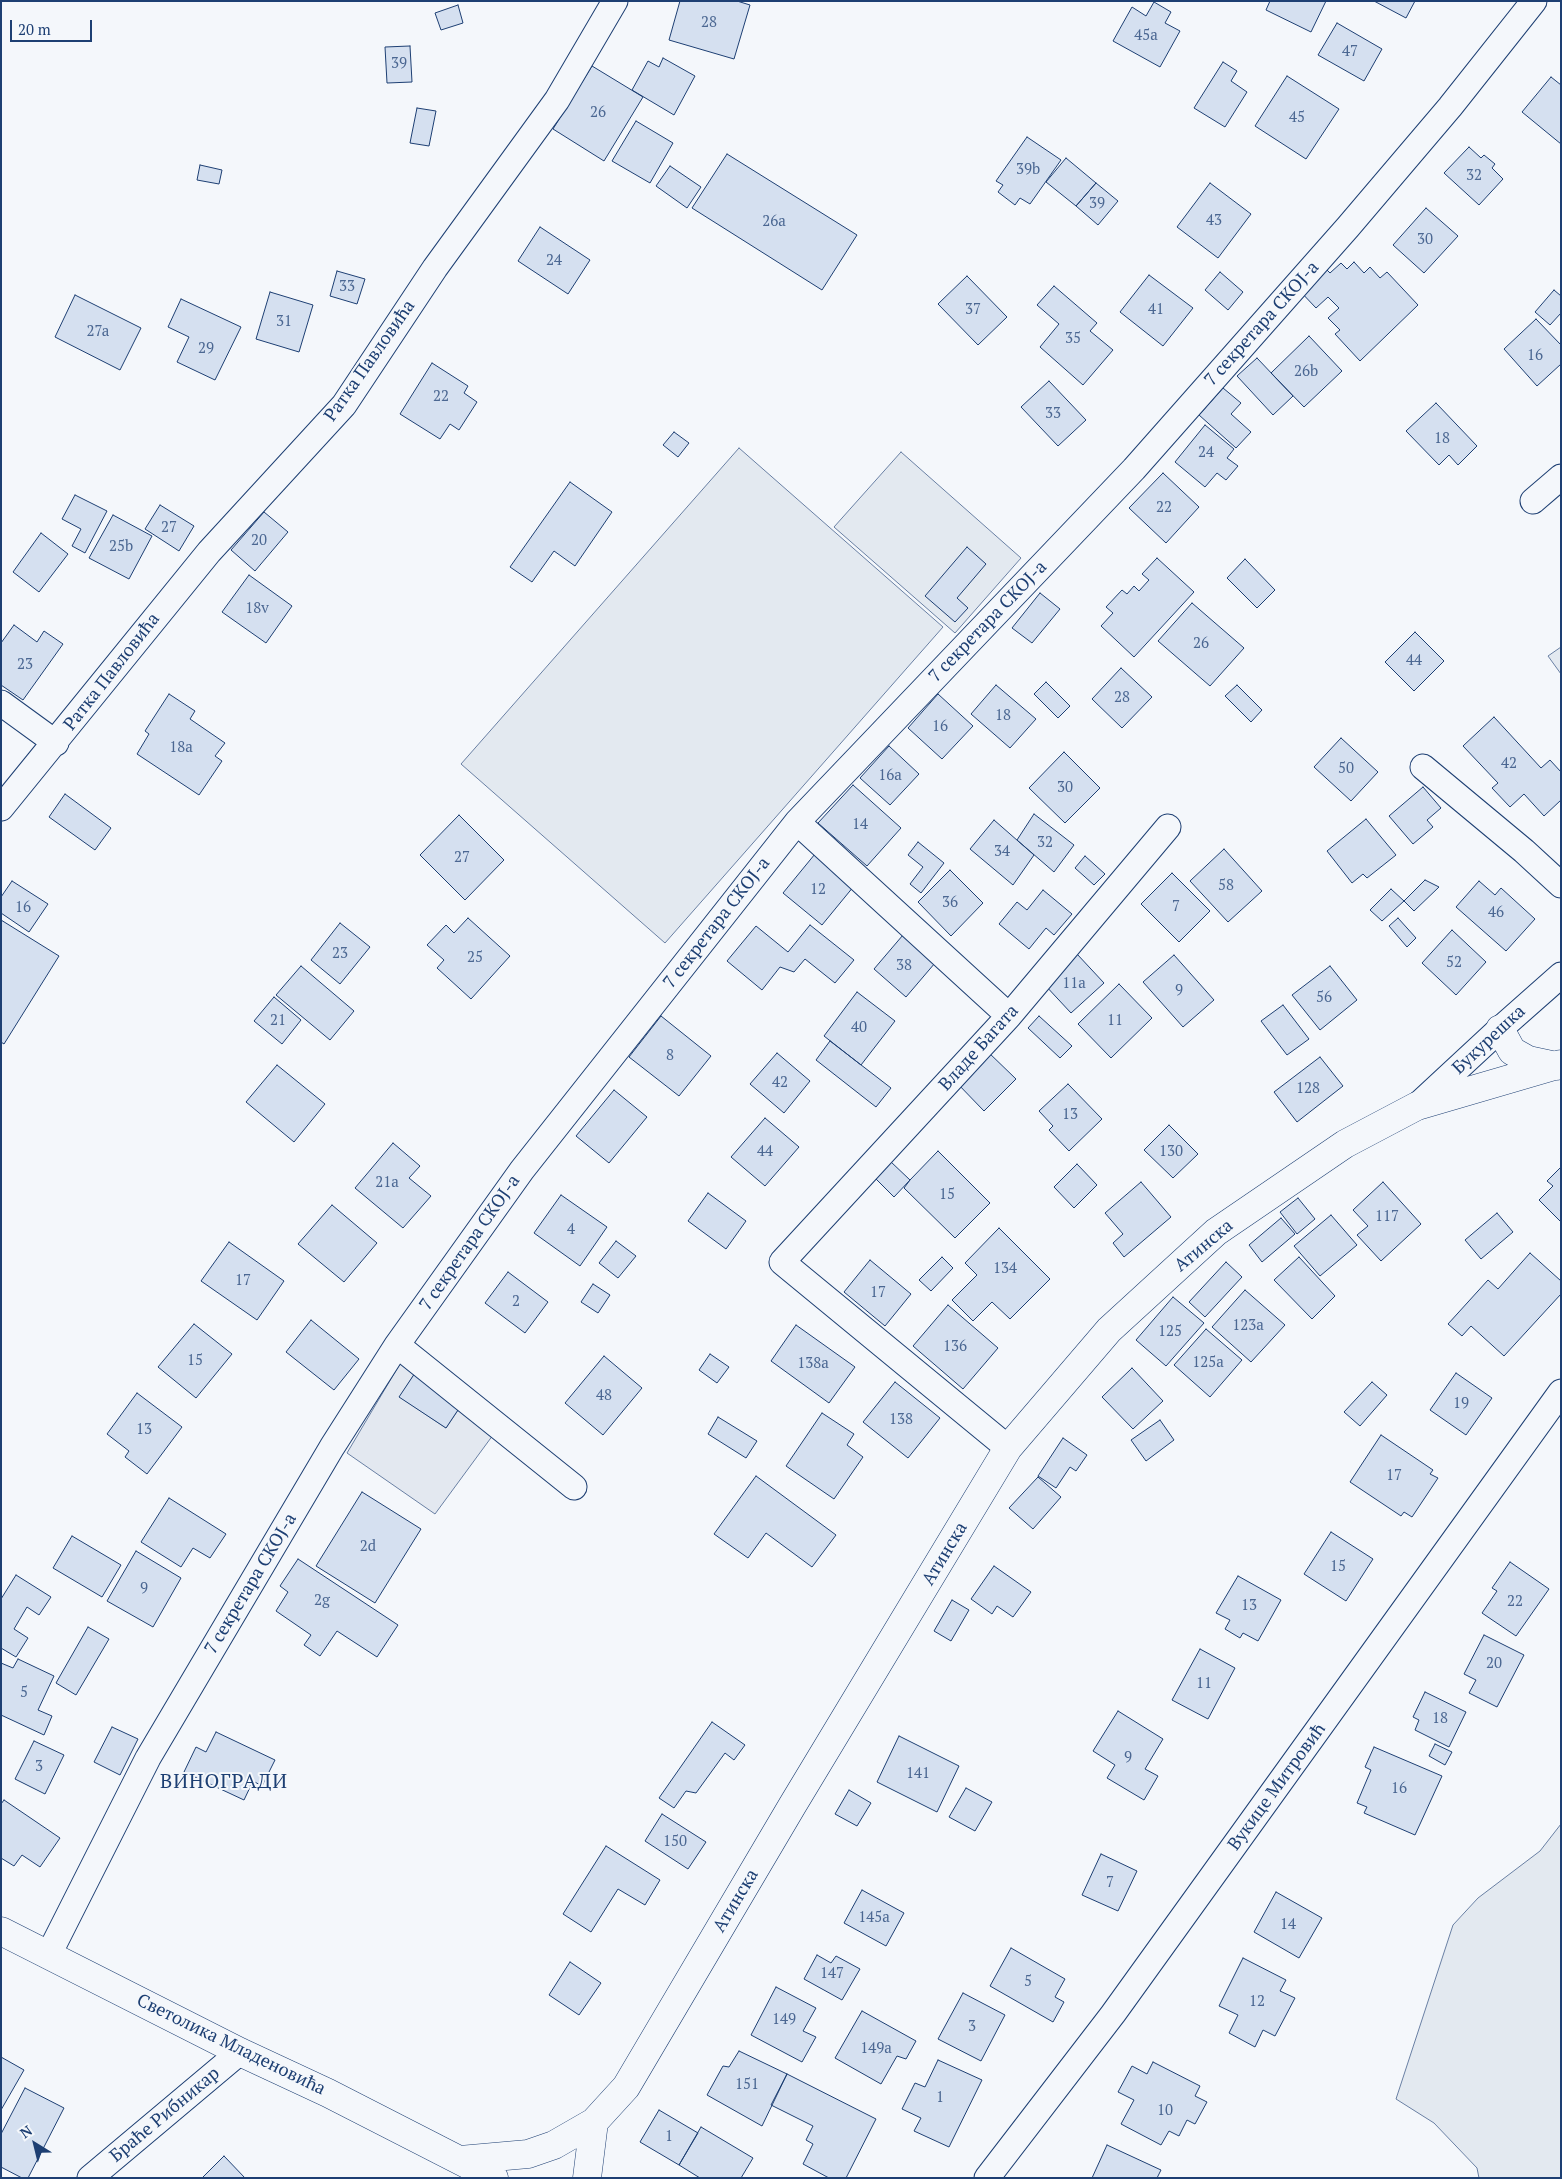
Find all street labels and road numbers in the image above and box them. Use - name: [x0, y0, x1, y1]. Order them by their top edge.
- street label: 7 секретара СКОЈ-а: [1200, 257, 1324, 391]
- street label: Ратка Павловића: [320, 296, 420, 426]
- street label: 7 секретара СКОЈ-а: [924, 557, 1052, 687]
- street label: Ратка Павловића: [59, 609, 165, 735]
- street label: 7 секретара СКОЈ-а: [659, 853, 775, 993]
- street label: Владе Багата: [935, 1000, 1023, 1096]
- street label: Букурешка: [1448, 1001, 1530, 1079]
- street label: 7 секретара СКОЈ-а: [415, 1171, 525, 1315]
- street label: Атинска: [1170, 1215, 1238, 1277]
- street label: 7 секретара СКОЈ-а: [200, 1510, 302, 1658]
- street label: Атинска: [918, 1519, 972, 1589]
- street label: Вукице Митровић: [1224, 1719, 1330, 1855]
- street label: Атинска: [709, 1866, 763, 1936]
- street label: Светолика Младеновића: [133, 1990, 329, 2100]
- street label: Браће Рибникар: [106, 2063, 224, 2167]

